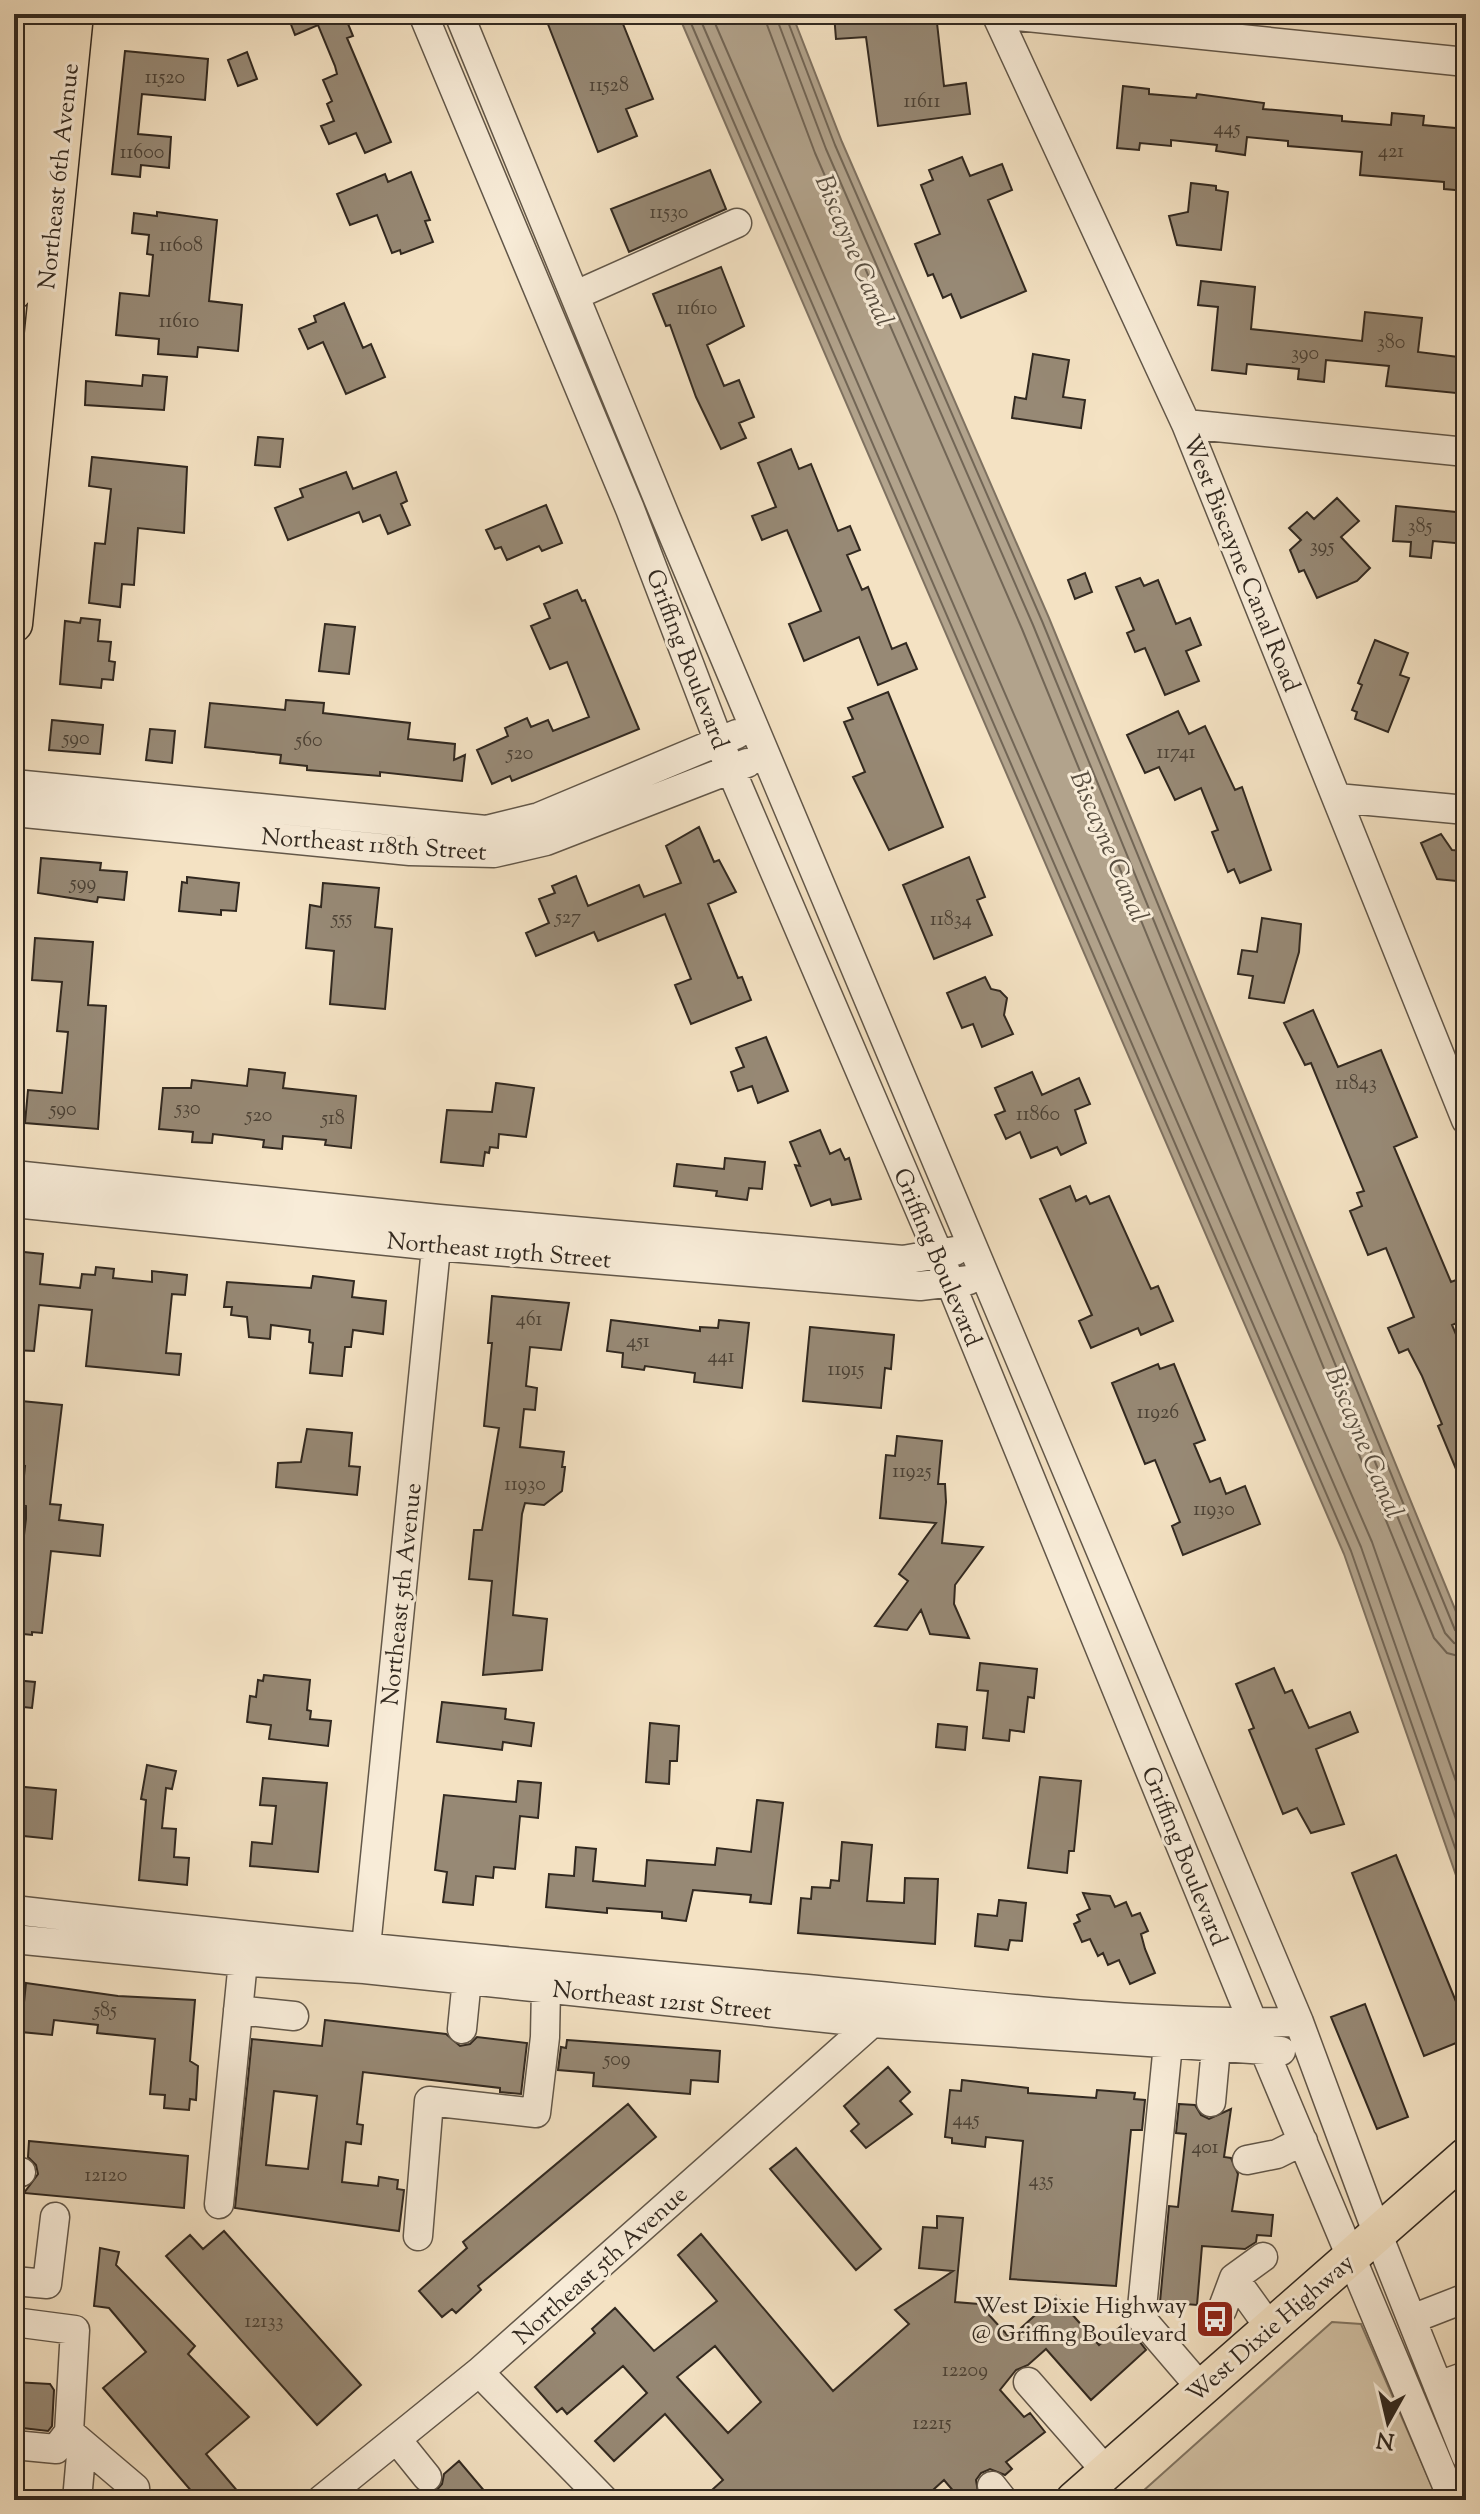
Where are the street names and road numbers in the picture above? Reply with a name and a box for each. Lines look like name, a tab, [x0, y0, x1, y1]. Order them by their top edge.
street label: Northeast 6th Avenue	[31, 61, 89, 291]
street label: West Biscayne Canal Road	[1173, 430, 1307, 698]
street label: Griffing Boulevard	[636, 565, 736, 755]
street label: Northeast 118th Street	[260, 821, 488, 871]
street label: Griffing Boulevard	[883, 1163, 989, 1353]
street label: Northeast 119th Street	[385, 1225, 612, 1279]
street label: Northeast 5th Avenue	[374, 1481, 432, 1707]
street label: Griffing Boulevard	[1132, 1762, 1235, 1952]
street label: Northeast 121st Street	[550, 1974, 773, 2030]
street label: Northeast 5th Avenue	[507, 2179, 696, 2354]
street label: West Dixie Highway	[1180, 2247, 1363, 2412]

